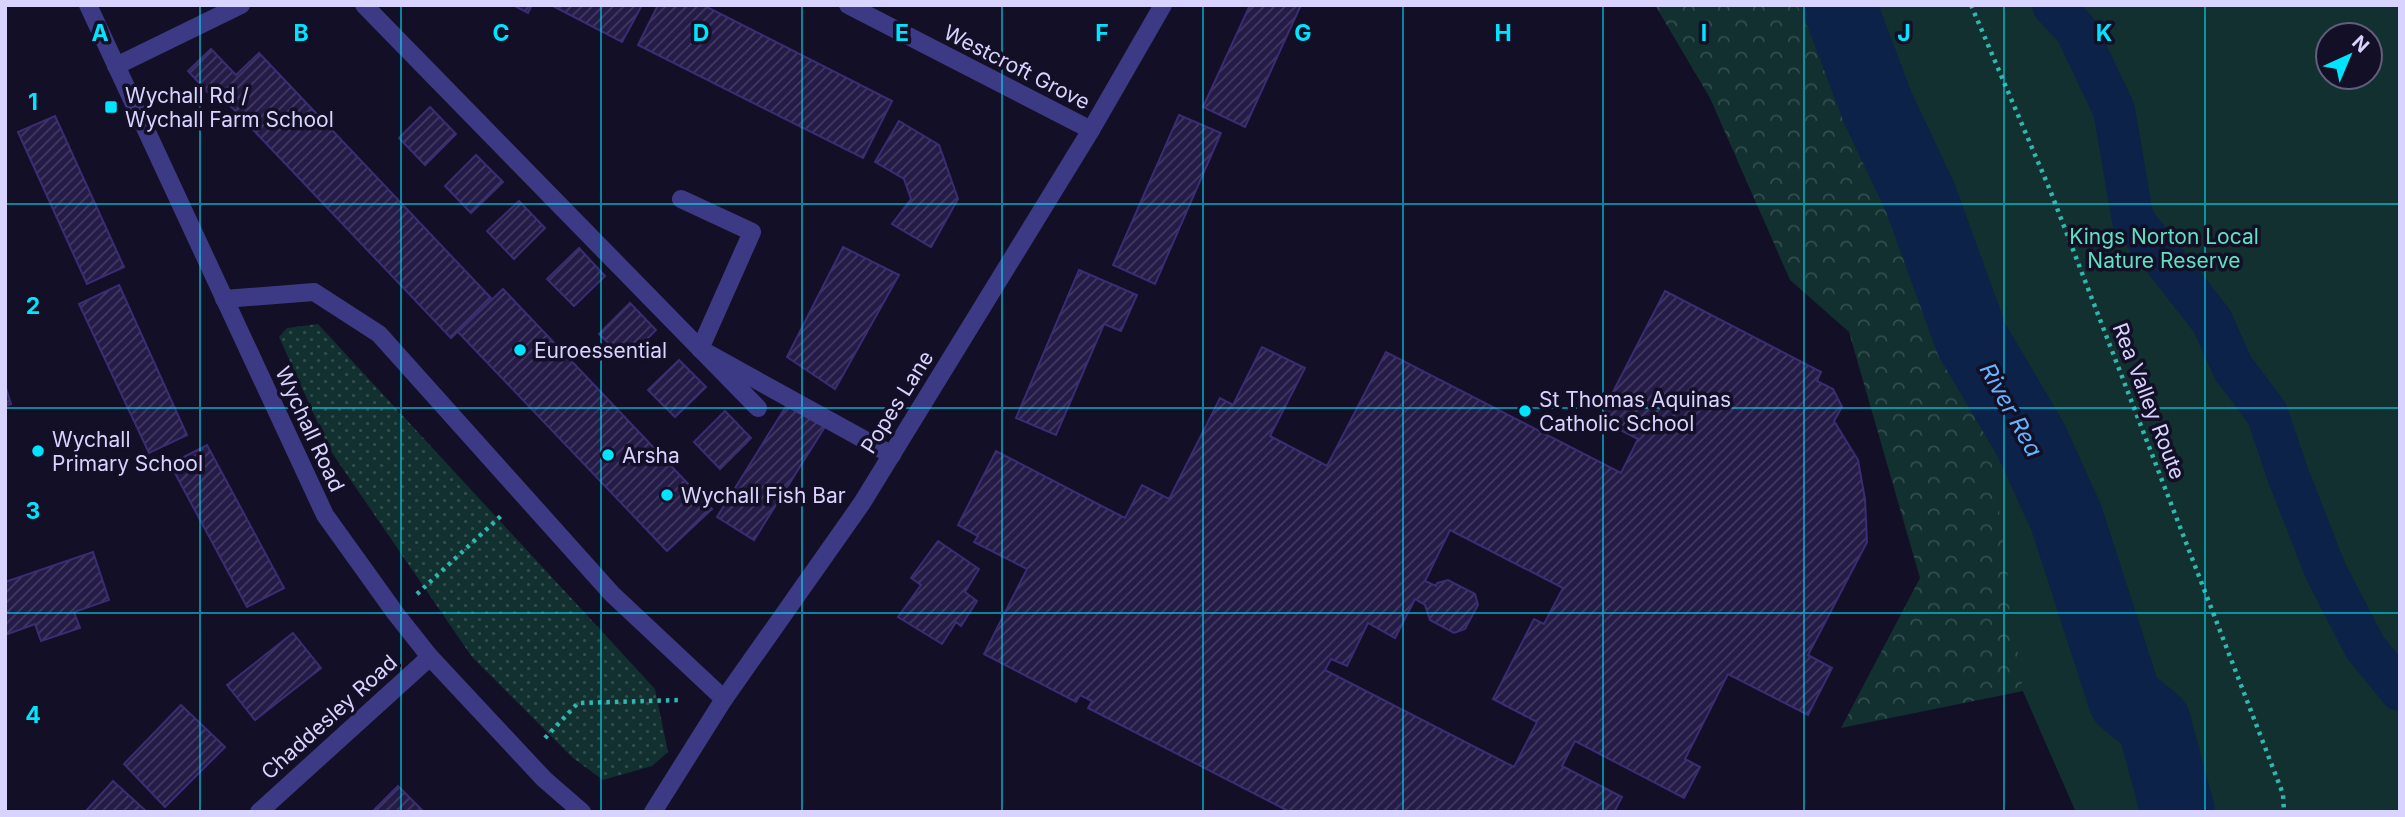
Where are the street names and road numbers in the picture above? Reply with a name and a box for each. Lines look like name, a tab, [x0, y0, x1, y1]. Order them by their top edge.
street label: Westcroft Grove	[940, 19, 1094, 115]
street label: Rea Valley Route	[2108, 319, 2190, 483]
street label: Popes Lane	[856, 346, 938, 458]
street label: Wychall Road	[270, 363, 350, 495]
street label: Chaddesley Road	[256, 650, 402, 784]

